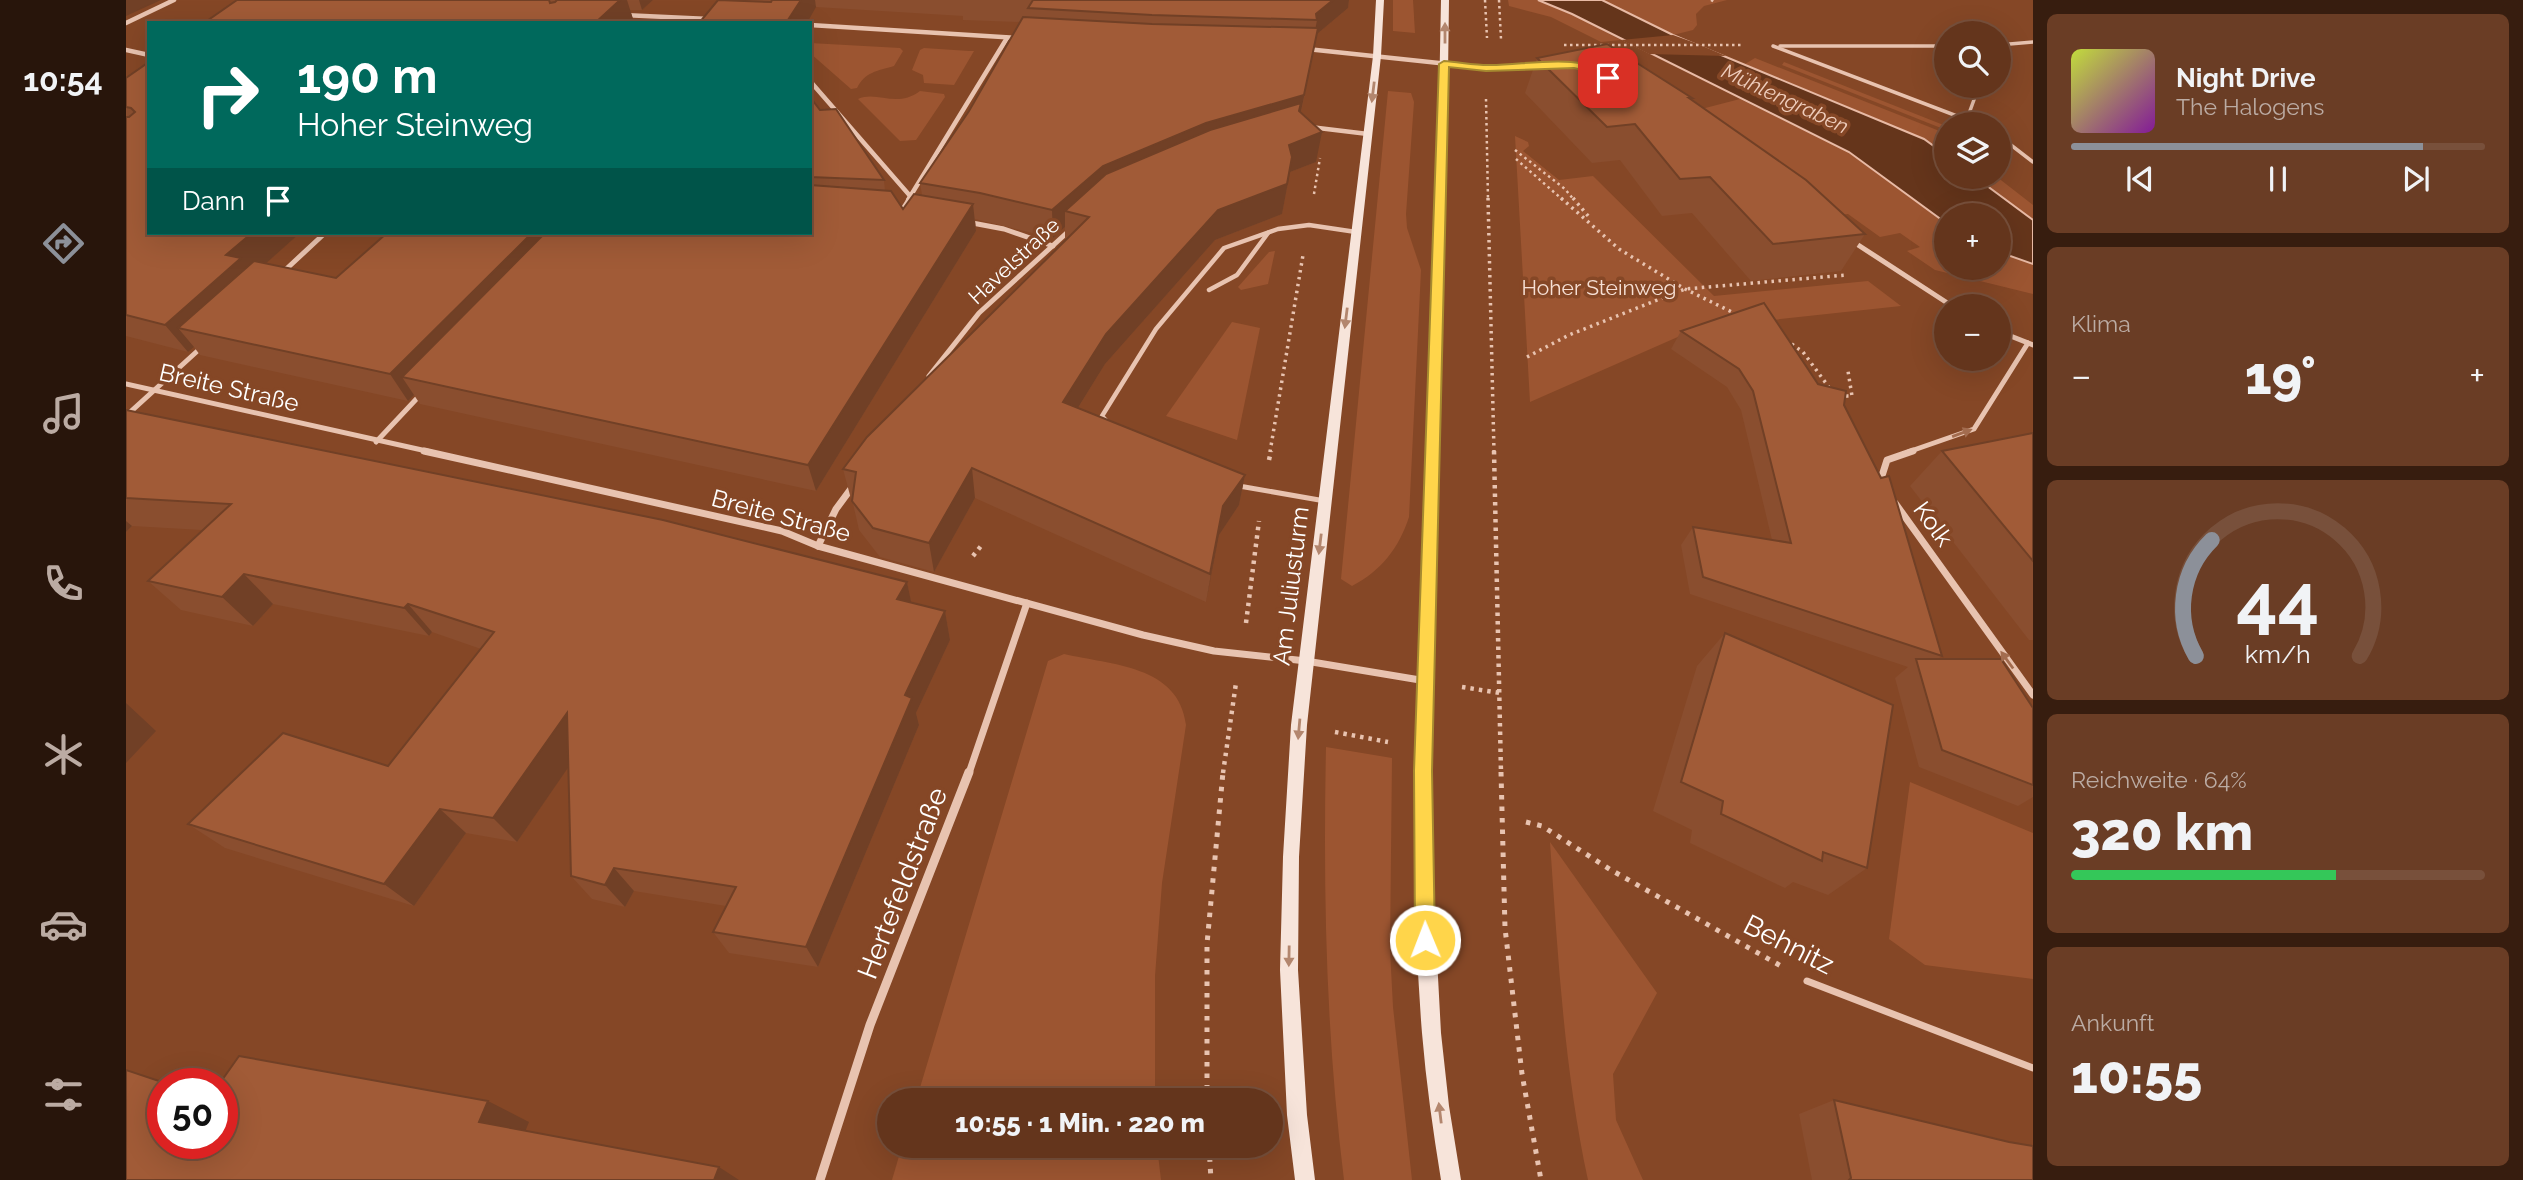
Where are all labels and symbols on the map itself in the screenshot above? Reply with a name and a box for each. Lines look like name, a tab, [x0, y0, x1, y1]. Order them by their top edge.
one-way arrow	[1439, 22, 1451, 44]
pin	[1578, 48, 1638, 108]
water label: Mühlengraben	[1718, 58, 1853, 139]
one-way arrow	[1367, 82, 1378, 104]
street label: Havelstraße	[963, 212, 1064, 309]
park label: Hoher Steinweg	[1522, 275, 1676, 300]
one-way arrow	[1341, 308, 1352, 330]
street label: Breite Straße	[156, 357, 302, 418]
one-way arrow	[1951, 427, 1972, 438]
street label: Breite Straße	[709, 483, 854, 548]
street label: Kolk	[1908, 496, 1959, 552]
street label: Am Juliusturm	[1266, 505, 1315, 667]
one-way arrow	[1314, 533, 1325, 555]
one-way arrow	[2001, 651, 2015, 669]
one-way arrow	[1293, 718, 1304, 740]
street label: Hertefeldstraße	[851, 783, 954, 983]
position arrow	[1388, 903, 1462, 977]
street label: Behnitz	[1738, 908, 1839, 981]
one-way arrow	[1283, 945, 1295, 967]
speed limit sign: 50	[147, 1068, 238, 1159]
one-way arrow	[1435, 1101, 1446, 1123]

